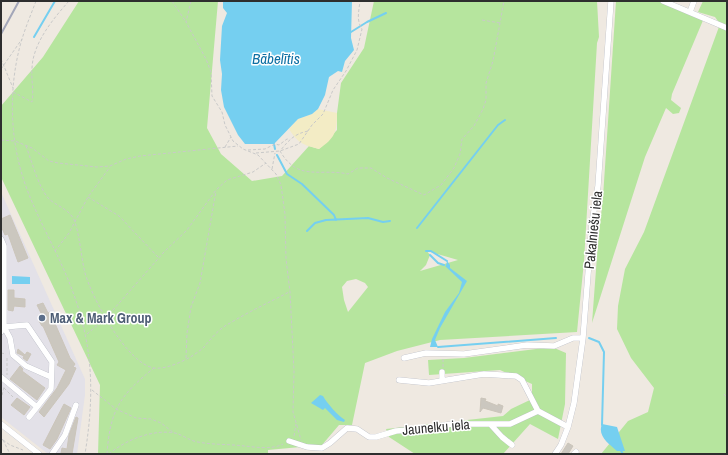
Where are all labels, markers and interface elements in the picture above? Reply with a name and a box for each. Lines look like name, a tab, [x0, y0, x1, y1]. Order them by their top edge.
water label: Bābelītis	[252, 48, 300, 69]
street label: Pakalniešu iela	[580, 189, 606, 270]
place label: Max & Mark Group	[50, 309, 151, 327]
marker: Max & Mark Group	[37, 313, 47, 323]
street label: Jaunelku iela	[402, 415, 471, 439]

